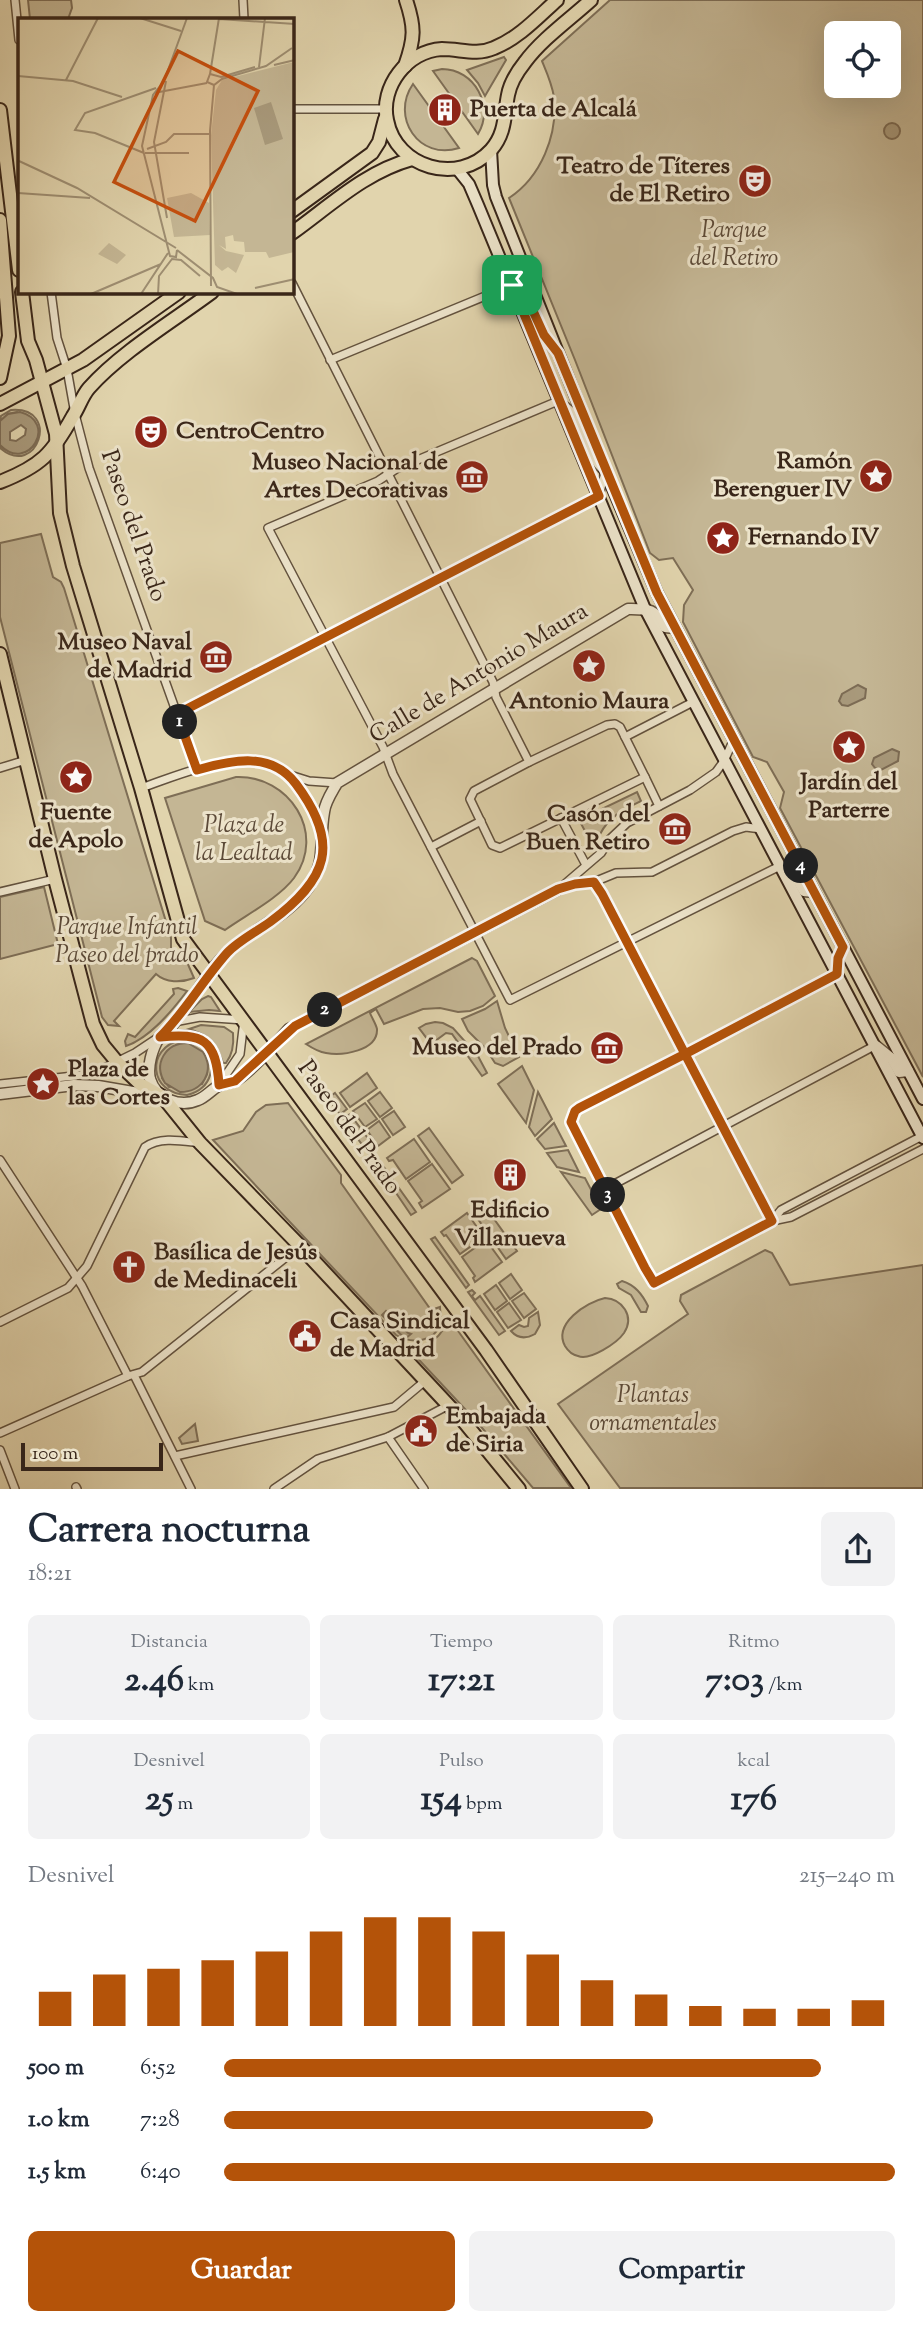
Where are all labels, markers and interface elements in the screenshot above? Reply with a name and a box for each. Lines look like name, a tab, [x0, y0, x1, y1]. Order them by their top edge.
inset map	[18, 18, 294, 294]
map controls	[824, 21, 901, 98]
button: locate	[824, 21, 901, 98]
building icon: Puerta de Alcalá	[426, 91, 464, 129]
place label: Puerta de Alcalá	[470, 93, 638, 127]
place label: Teatro de Títeres de El Retiro	[557, 150, 730, 212]
theatre icon: Teatro de Títeres de El Retiro	[736, 162, 774, 200]
park label: Parque del Retiro	[690, 214, 778, 276]
pin	[482, 255, 542, 315]
icon: arrive	[493, 266, 531, 304]
theatre icon: CentroCentro	[132, 413, 170, 451]
place label: CentroCentro	[176, 415, 324, 449]
street label: Paseo del Prado	[91, 445, 175, 607]
place label: Ramón Berenguer IV	[713, 445, 853, 507]
place label: Museo Nacional de Artes Decorativas	[252, 446, 448, 508]
place icon: Ramón Berenguer IV	[857, 457, 895, 495]
museum icon: Museo Nacional de Artes Decorativas	[453, 458, 491, 496]
place icon: Fernando IV	[704, 519, 742, 557]
place label: Fernando IV	[748, 521, 880, 555]
street label: Calle de Antonio Maura	[365, 597, 593, 751]
place label: Museo Naval de Madrid	[58, 626, 192, 688]
museum icon: Museo Naval de Madrid	[197, 638, 235, 676]
place icon: Antonio Maura	[570, 647, 608, 685]
place label: Antonio Maura	[509, 688, 669, 716]
pin: 1	[162, 704, 198, 740]
text: 1	[176, 708, 183, 735]
place icon: Jardín del Parterre	[830, 728, 868, 766]
place icon: Fuente de Apolo	[57, 758, 95, 796]
place label: Jardín del Parterre	[798, 766, 898, 828]
place label: Fuente de Apolo	[29, 796, 123, 858]
place label: Casón del Buen Retiro	[526, 798, 650, 860]
park label: Plaza de la Lealtad	[195, 809, 293, 871]
museum icon: Casón del Buen Retiro	[656, 810, 694, 848]
pin: 4	[784, 848, 818, 884]
text: 4	[796, 852, 805, 879]
park label: Parque Infantil Paseo del prado	[55, 911, 199, 973]
pin: 2	[308, 992, 342, 1028]
text: 2	[320, 996, 329, 1023]
museum icon: Museo del Prado	[588, 1029, 626, 1067]
place label: Museo del Prado	[412, 1031, 582, 1065]
place label: Plaza de las Cortes	[68, 1053, 170, 1115]
street label: Paseo del Prado	[289, 1054, 409, 1202]
place icon: Plaza de las Cortes	[24, 1065, 62, 1103]
building icon: Edificio Villanueva	[491, 1156, 529, 1194]
pin: 3	[590, 1178, 626, 1212]
text: 3	[604, 1181, 611, 1208]
place label: Edificio Villanueva	[454, 1194, 567, 1256]
place label: Basílica de Jesús de Medinaceli	[154, 1236, 317, 1298]
church icon: Basílica de Jesús de Medinaceli	[110, 1248, 148, 1286]
place label: Casa Sindical de Madrid	[330, 1305, 470, 1367]
public building icon: Casa Sindical de Madrid	[286, 1317, 324, 1355]
park label: Plantas ornamentales	[589, 1379, 717, 1441]
place label: Embajada de Siria	[446, 1400, 547, 1462]
public building icon: Embajada de Siria	[402, 1412, 440, 1450]
scale bar	[21, 1440, 163, 1471]
text: 100 m	[32, 1441, 78, 1468]
text: Carrera nocturna	[28, 1505, 310, 1559]
button: share	[821, 1512, 895, 1586]
text: 18:21	[28, 1558, 72, 1591]
text: Distancia	[131, 1629, 208, 1656]
text: Tiempo	[430, 1629, 493, 1656]
text: Ritmo	[728, 1629, 780, 1656]
text: 2.46	[124, 1656, 184, 1707]
text: 17:21	[428, 1656, 495, 1707]
text: 7:03	[705, 1656, 764, 1707]
text: km	[184, 1672, 214, 1699]
text: /km	[764, 1672, 803, 1699]
text: Desnivel	[133, 1748, 205, 1775]
text: Pulso	[439, 1748, 484, 1775]
text: kcal	[738, 1748, 770, 1775]
text: 25	[145, 1775, 173, 1826]
text: 154	[420, 1775, 462, 1826]
text: 176	[730, 1775, 777, 1826]
text: m	[173, 1791, 193, 1818]
text: bpm	[462, 1791, 503, 1818]
text: Desnivel	[28, 1860, 114, 1893]
text: 215–240 m	[799, 1860, 895, 1893]
text: 500 m	[28, 2052, 84, 2085]
text: 6:52	[140, 2052, 176, 2085]
text: 1.0 km	[28, 2104, 90, 2137]
text: 7:28	[140, 2104, 180, 2137]
text: 1.5 km	[28, 2156, 86, 2189]
text: 6:40	[140, 2156, 181, 2189]
button: Guardar	[28, 2231, 455, 2311]
button: Compartir	[469, 2231, 895, 2311]

